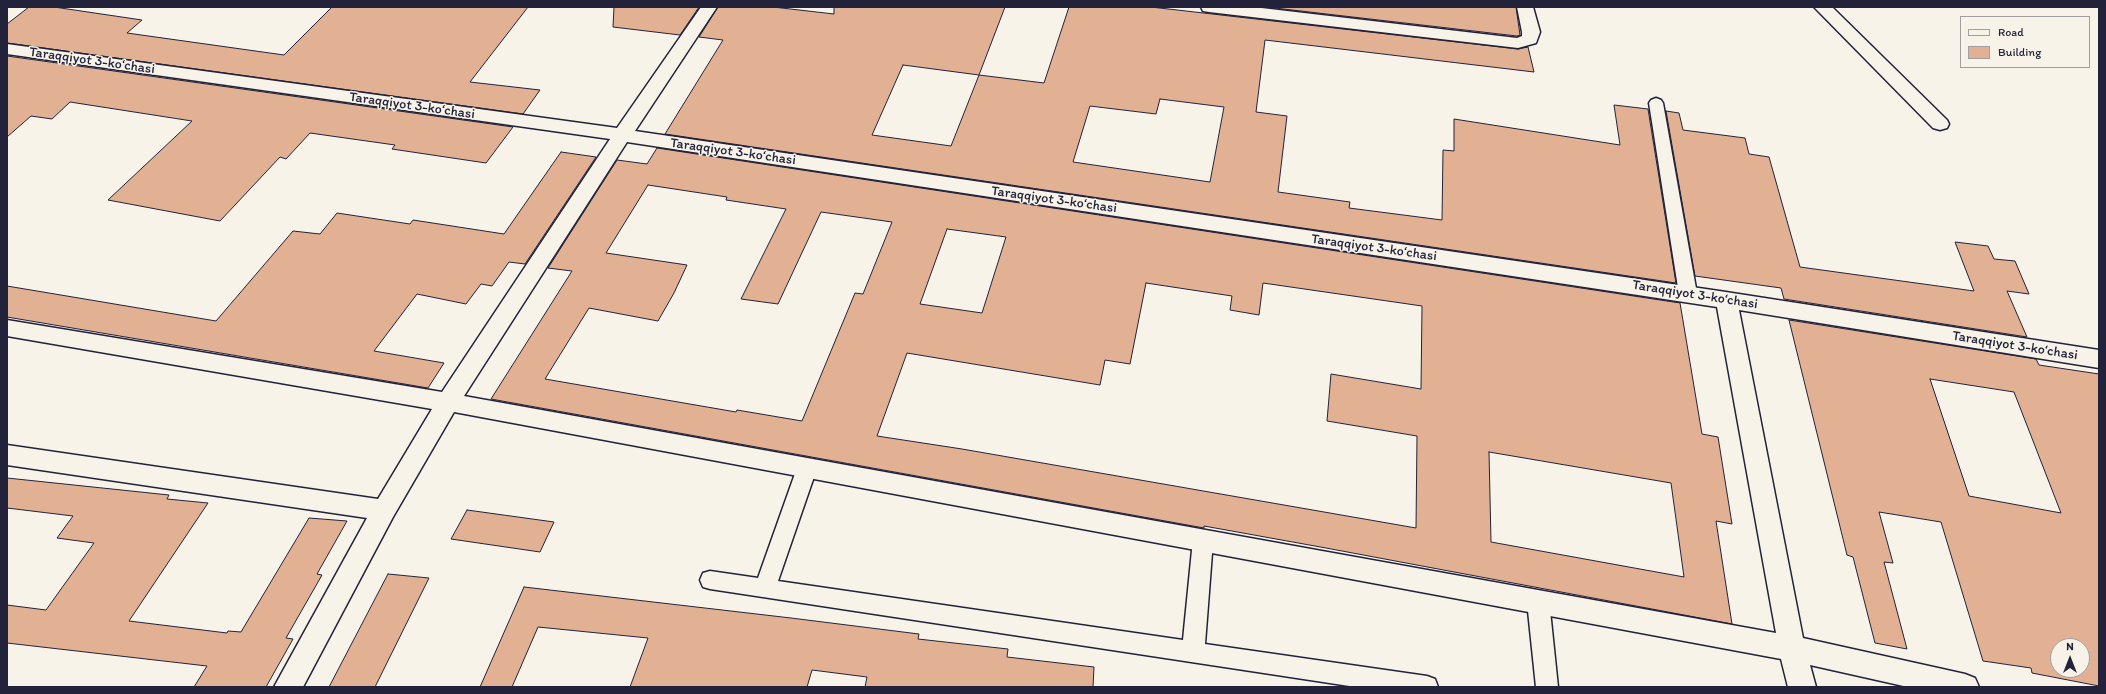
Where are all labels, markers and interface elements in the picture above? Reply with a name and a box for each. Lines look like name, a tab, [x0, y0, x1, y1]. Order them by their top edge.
legend	[1960, 16, 2090, 68]
text: Road	[1998, 25, 2024, 39]
street label: Taraqqiyot 3-koʻchasi	[28, 44, 156, 78]
text: Building	[1998, 45, 2041, 59]
street label: Taraqqiyot 3-koʻchasi	[348, 89, 476, 123]
street label: Taraqqiyot 3-koʻchasi	[669, 135, 797, 169]
street label: Taraqqiyot 3-koʻchasi	[990, 183, 1118, 217]
street label: Taraqqiyot 3-koʻchasi	[1310, 231, 1438, 265]
street label: Taraqqiyot 3-koʻchasi	[1631, 277, 1759, 313]
street label: Taraqqiyot 3-koʻchasi	[1951, 328, 2079, 364]
north arrow	[2050, 638, 2090, 678]
text: N	[2066, 640, 2074, 653]

